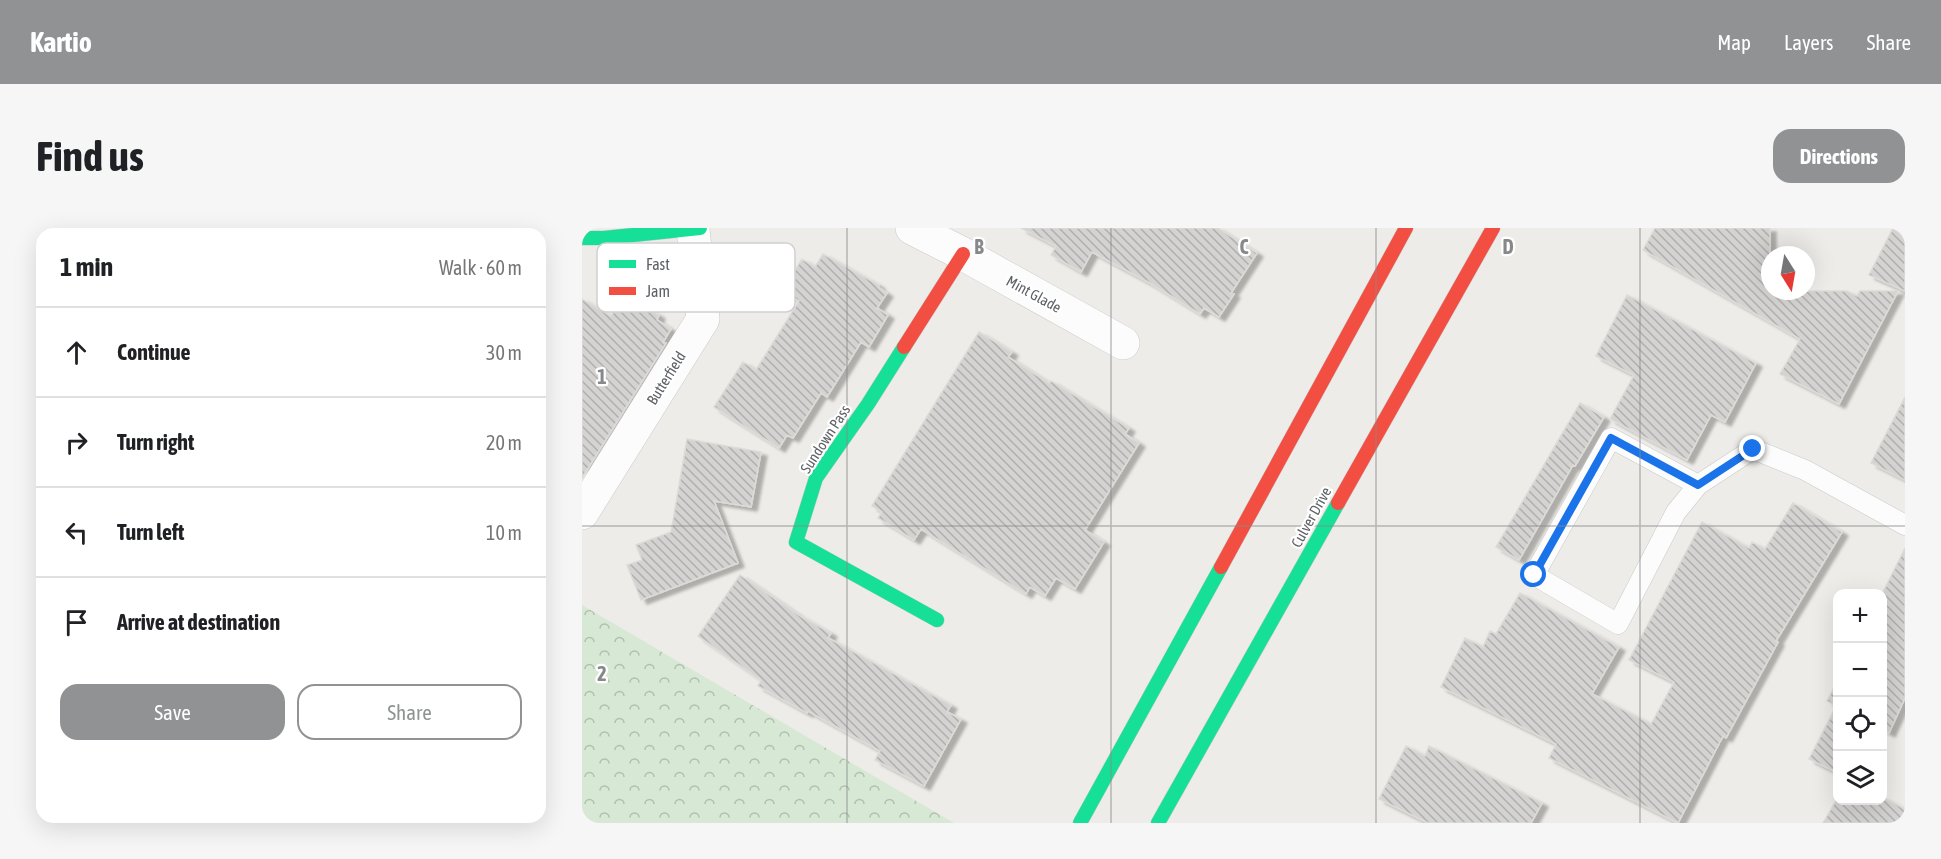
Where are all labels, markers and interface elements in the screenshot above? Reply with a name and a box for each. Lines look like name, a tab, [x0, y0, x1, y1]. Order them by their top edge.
text: Kartio	[30, 26, 92, 58]
text: Map	[1717, 30, 1751, 54]
text: Layers	[1784, 30, 1834, 54]
text: Share	[1867, 30, 1911, 54]
button: Directions	[1773, 129, 1905, 183]
text: Find us	[36, 132, 144, 180]
text: B	[974, 235, 984, 258]
text: C	[1240, 235, 1249, 258]
text: D	[1502, 235, 1514, 258]
legend	[597, 243, 795, 312]
north arrow	[1761, 246, 1815, 300]
text: 1 min	[60, 252, 113, 282]
text: Fast	[646, 255, 670, 273]
text: Walk · 60 m	[439, 256, 522, 279]
street label: Mint Glade	[1004, 272, 1065, 316]
text: Jam	[646, 282, 670, 300]
icon: ahead	[60, 336, 93, 369]
text: Continue	[117, 339, 191, 365]
text: 30 m	[486, 341, 522, 364]
street label: Butterfield	[643, 348, 689, 408]
text: 1	[597, 365, 607, 388]
street label: Sundown Pass	[797, 402, 853, 476]
icon: right	[60, 426, 93, 459]
text: Turn right	[117, 429, 194, 455]
text: 20 m	[486, 431, 522, 454]
route end	[1739, 435, 1765, 461]
street label: Culver Drive	[1288, 484, 1335, 550]
icon: left	[60, 516, 93, 549]
text: Turn left	[117, 519, 184, 545]
text: 10 m	[486, 521, 522, 544]
route start	[1520, 561, 1546, 587]
map controls	[1833, 589, 1887, 805]
button: +	[1833, 589, 1887, 643]
icon: arrive	[60, 606, 93, 639]
text: Arrive at destination	[117, 609, 280, 635]
button: −	[1833, 643, 1887, 697]
text: 2	[597, 662, 607, 685]
button: Save	[60, 684, 285, 740]
button: Share	[297, 684, 522, 740]
button: locate	[1833, 697, 1887, 751]
button: layers	[1833, 751, 1887, 805]

